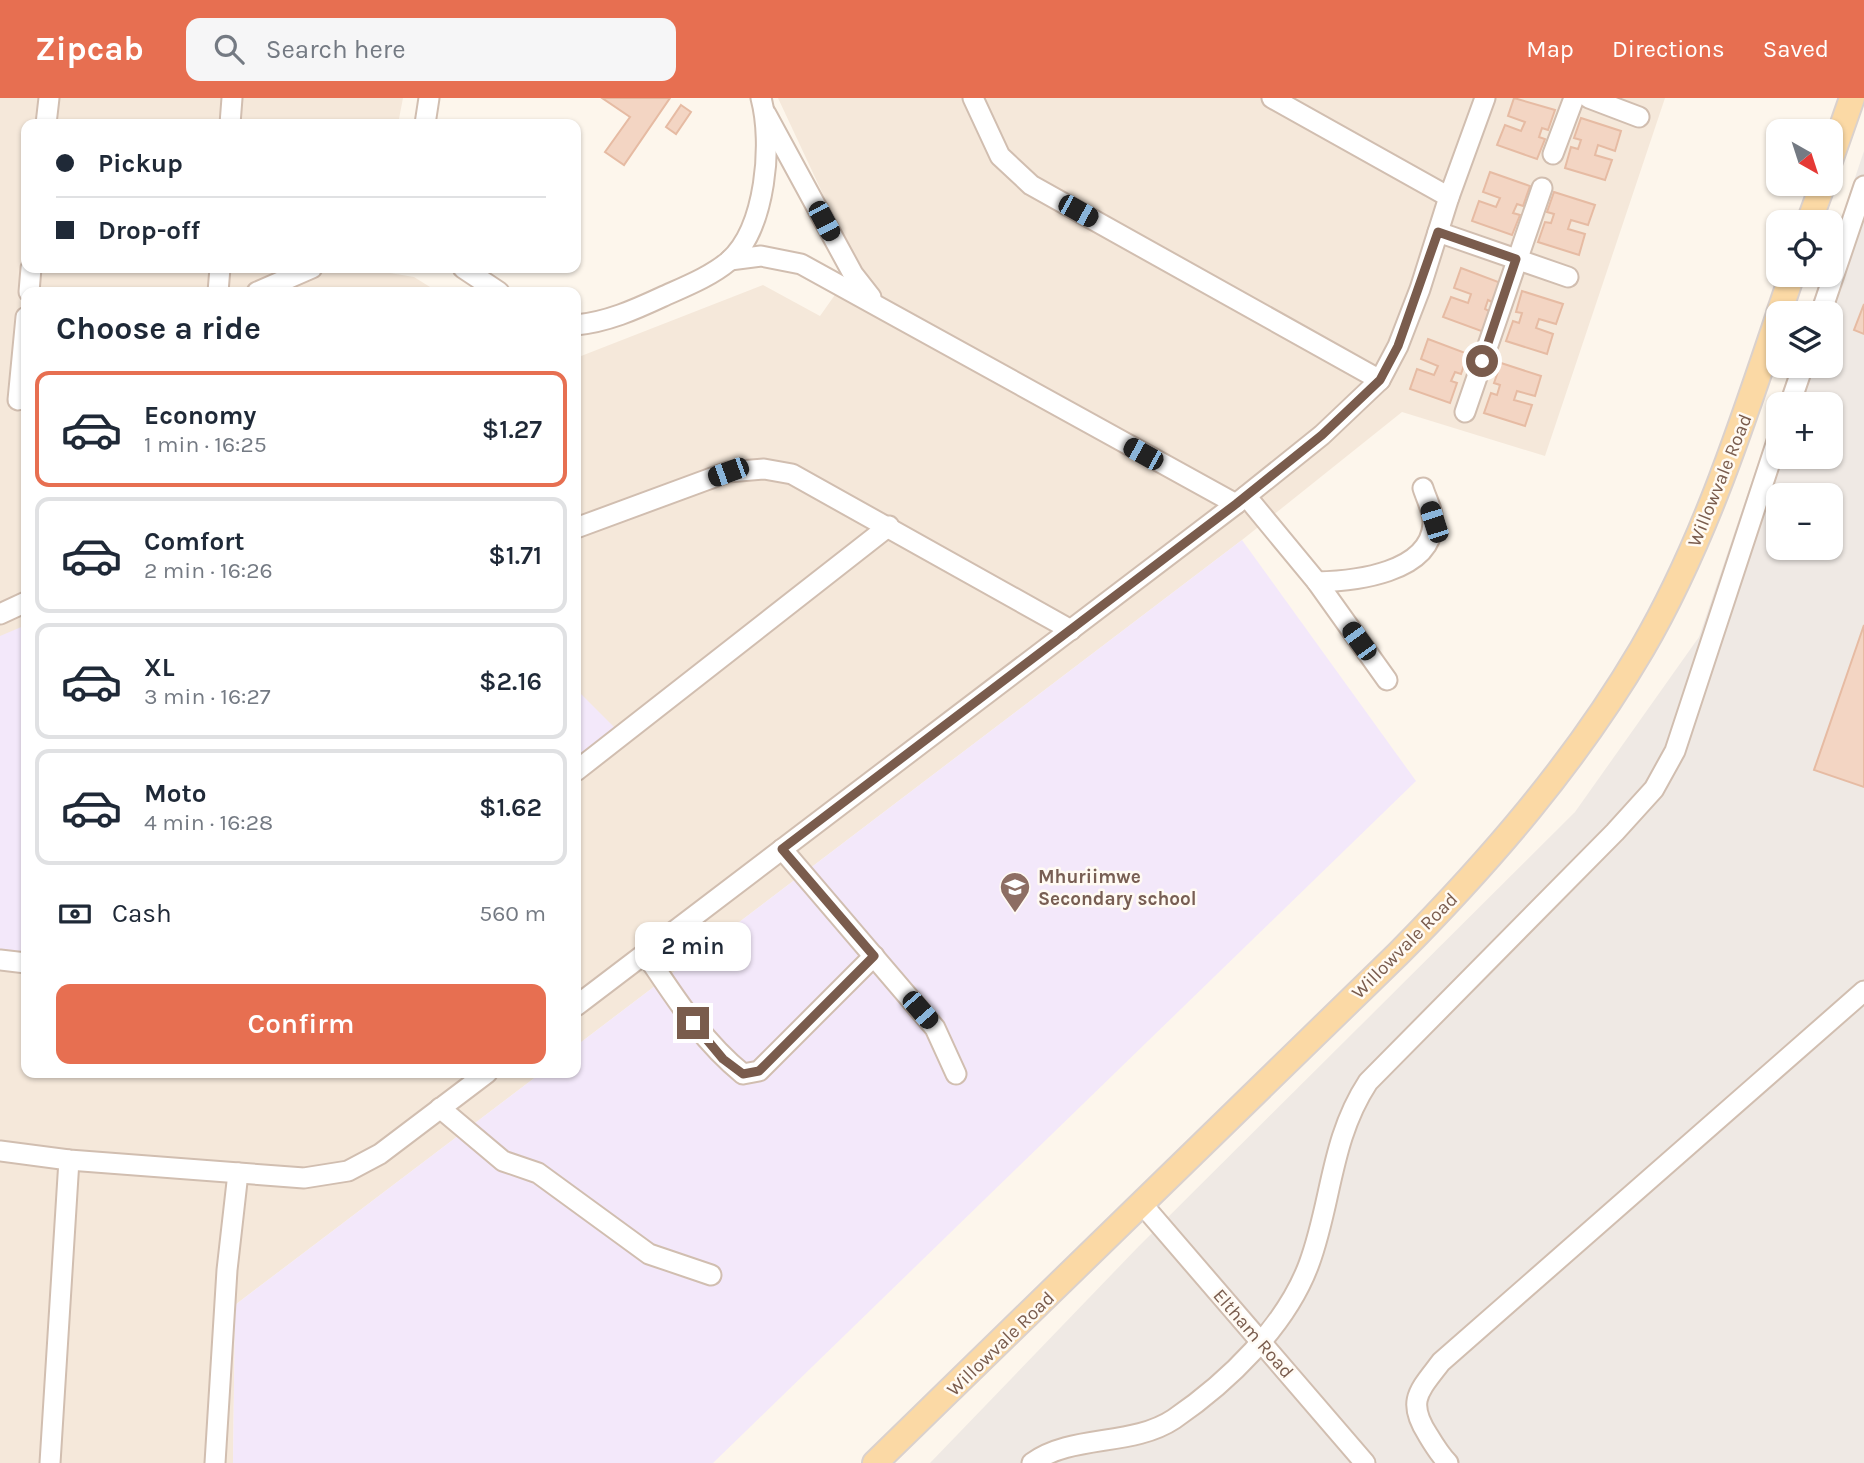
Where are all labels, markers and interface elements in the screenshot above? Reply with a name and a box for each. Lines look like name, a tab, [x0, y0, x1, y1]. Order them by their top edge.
search box	[186, 18, 676, 81]
text: Zipcab	[35, 30, 144, 68]
icon: search	[210, 30, 248, 68]
text: Search here	[266, 34, 406, 65]
text: Map	[1526, 35, 1574, 63]
text: Directions	[1612, 35, 1725, 63]
text: Saved	[1763, 35, 1829, 63]
north arrow	[1766, 119, 1843, 196]
map controls	[1766, 119, 1843, 560]
text: Pickup	[98, 148, 183, 179]
car	[1055, 192, 1102, 230]
car	[805, 198, 844, 244]
button: locate	[1766, 210, 1843, 287]
text: Drop-off	[98, 215, 200, 246]
button: layers	[1766, 301, 1843, 378]
text: Choose a ride	[56, 310, 261, 347]
route start	[1466, 345, 1498, 377]
button: +	[1766, 392, 1843, 469]
icon: car	[60, 398, 123, 461]
text: Economy	[144, 400, 256, 431]
street label: Willowvale Road	[1683, 411, 1756, 550]
text: $1.27	[482, 414, 542, 445]
text: 1 min · 16:25	[144, 431, 267, 458]
car	[1120, 435, 1167, 473]
car	[705, 455, 752, 489]
button: −	[1766, 483, 1843, 560]
car	[1418, 499, 1451, 545]
icon: car	[60, 524, 123, 587]
text: Comfort	[144, 526, 245, 557]
text: $1.71	[488, 540, 542, 571]
text: 2 min · 16:26	[144, 557, 273, 584]
car	[1339, 618, 1380, 664]
icon: car	[60, 650, 123, 713]
text: XL	[144, 652, 175, 683]
text: $2.16	[479, 666, 542, 697]
text: 3 min · 16:27	[144, 683, 271, 710]
icon: car	[60, 776, 123, 839]
text: Moto	[144, 778, 206, 809]
text: $1.62	[479, 792, 542, 823]
text: 4 min · 16:28	[144, 809, 273, 836]
place label: Mhuriimwe Secondary school	[1038, 866, 1197, 910]
school or university icon: Mhuriimwe Secondary school	[998, 870, 1032, 914]
street label: Willowvale Road	[1347, 888, 1462, 1003]
icon: cash	[56, 895, 94, 933]
text: Cash	[112, 898, 172, 929]
text: 560 m	[479, 900, 546, 927]
callout: 2 min	[635, 922, 751, 970]
text: 2 min	[662, 933, 724, 960]
button: Confirm	[56, 984, 546, 1064]
car	[899, 987, 942, 1033]
route end	[677, 1007, 709, 1039]
street label: Eltham Road	[1209, 1285, 1298, 1383]
street label: Willowvale Road	[942, 1287, 1059, 1401]

